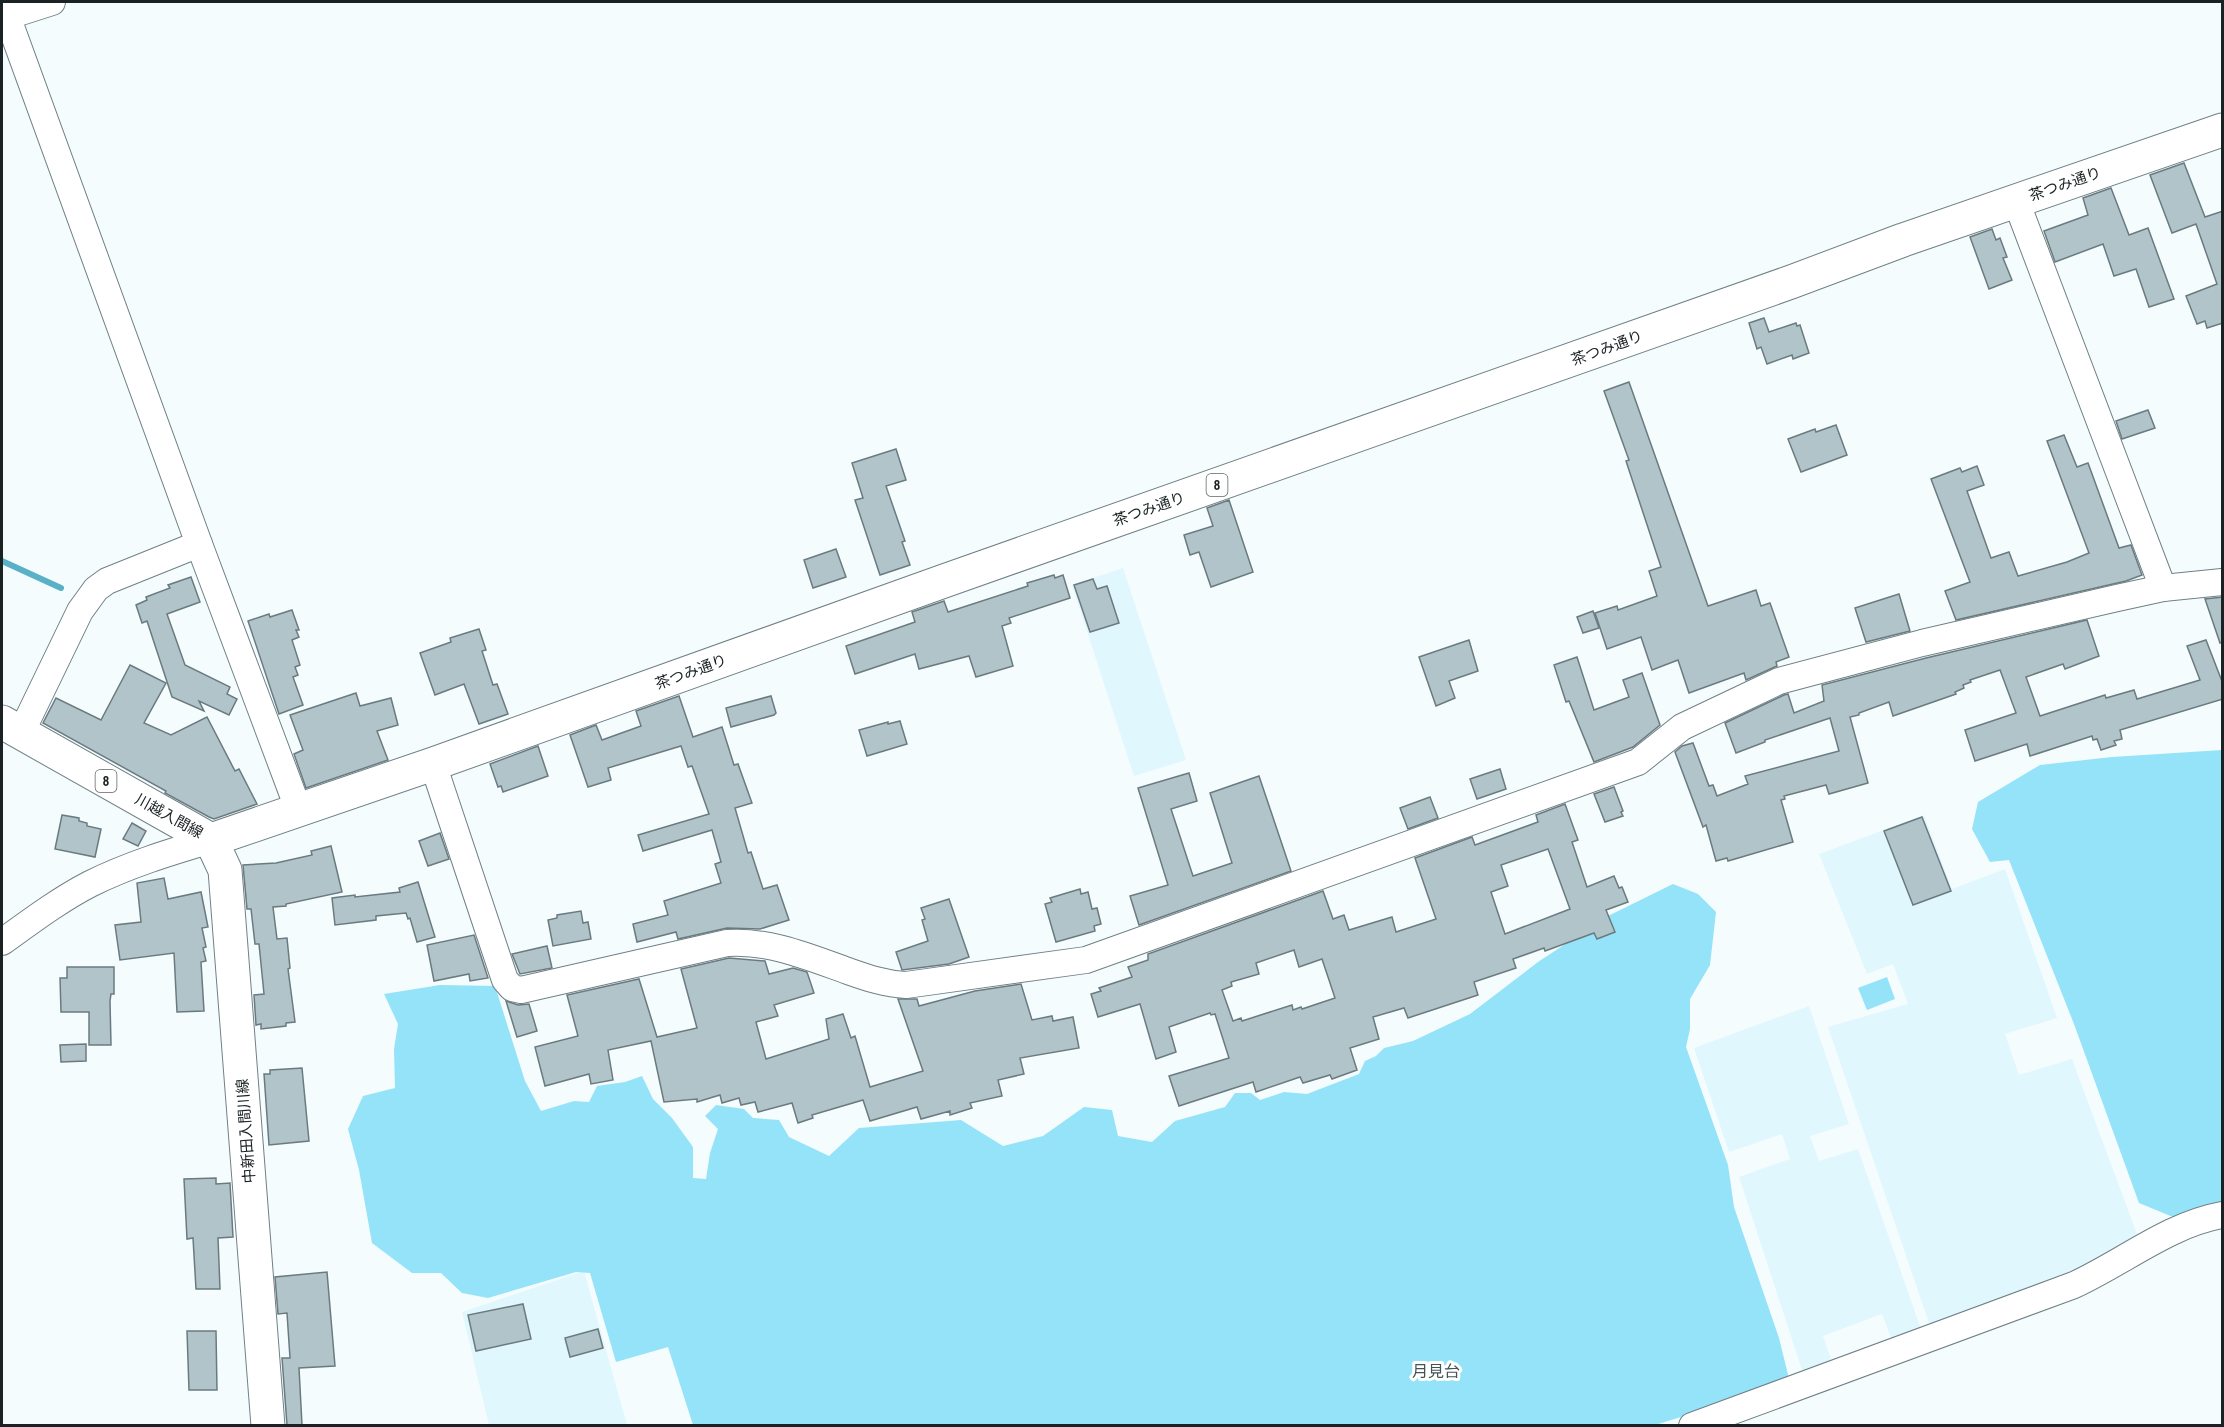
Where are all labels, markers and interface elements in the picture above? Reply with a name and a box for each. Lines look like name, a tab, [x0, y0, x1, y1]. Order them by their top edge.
street label: 茶つみ通り	[2026, 161, 2104, 206]
street label: 茶つみ通り	[1568, 325, 1646, 370]
road number: 8	[1206, 474, 1228, 496]
street label: 茶つみ通り	[1110, 486, 1188, 531]
street label: 茶つみ通り	[652, 649, 730, 694]
road number: 8	[96, 770, 116, 792]
street label: 川越入間線	[131, 788, 207, 843]
street label: 中新田入間川線	[231, 1078, 260, 1184]
district label: 月見台	[1412, 1360, 1460, 1382]

